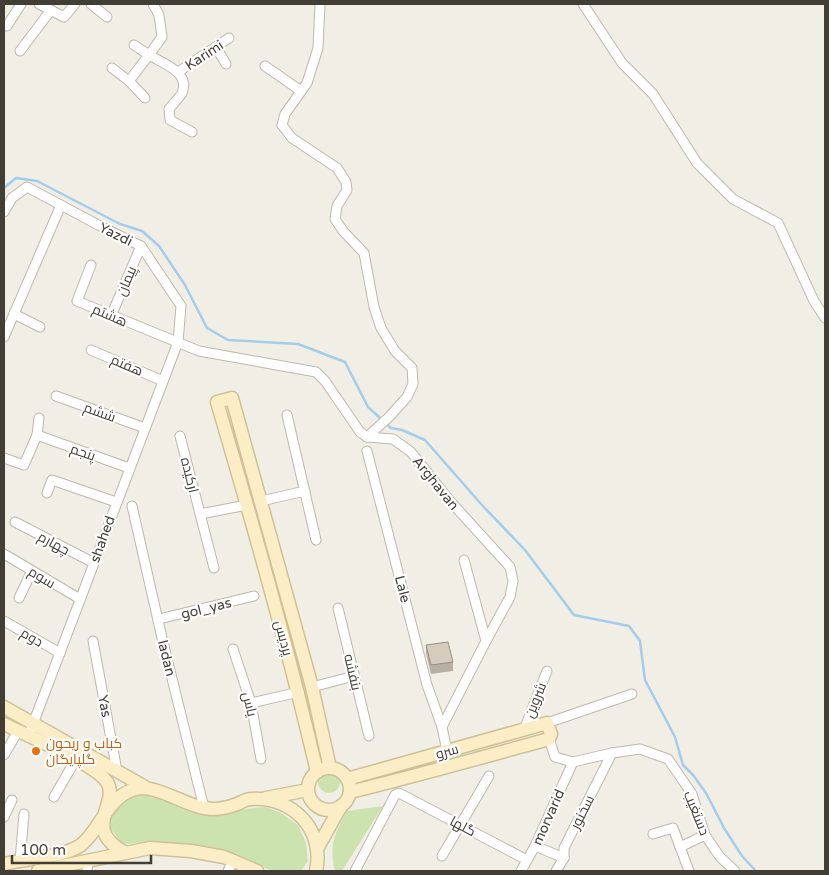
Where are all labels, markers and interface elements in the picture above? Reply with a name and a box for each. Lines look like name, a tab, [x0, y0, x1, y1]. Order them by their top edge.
street label: Karimi	[182, 37, 227, 74]
street label: Yazdi	[96, 219, 135, 250]
street label: پیمان	[113, 263, 141, 299]
street label: هشتم	[89, 300, 130, 331]
street label: هفتم	[108, 351, 146, 381]
street label: ششم	[81, 399, 118, 427]
street label: پنجم	[68, 440, 98, 466]
street label: Arghavan	[409, 453, 462, 514]
street label: ارکیده	[177, 456, 202, 495]
street label: shahed	[86, 514, 119, 565]
street label: چهارم	[34, 528, 73, 560]
street label: سوم	[25, 563, 58, 593]
street label: Lale	[391, 574, 414, 605]
street label: gol_yas	[179, 594, 233, 623]
street label: پردیس	[270, 619, 296, 658]
street label: دوم	[17, 624, 46, 651]
street label: ladan	[154, 638, 179, 678]
street label: بنفشه	[340, 652, 365, 692]
street label: شروین	[521, 680, 550, 720]
street label: یاس	[238, 690, 261, 718]
street label: Yas	[94, 693, 115, 719]
place label: کباب و ریحون گلپایگان	[46, 735, 122, 769]
street label: سرو	[434, 740, 461, 763]
marker: کباب و ریحون گلپایگان	[30, 745, 42, 757]
street label: morvarid	[529, 787, 568, 848]
street label: دستغیب	[680, 788, 713, 838]
street label: سخنور	[566, 792, 598, 833]
street label: گلها	[447, 813, 479, 840]
scale bar	[12, 832, 151, 864]
text: 100 m	[20, 841, 66, 859]

